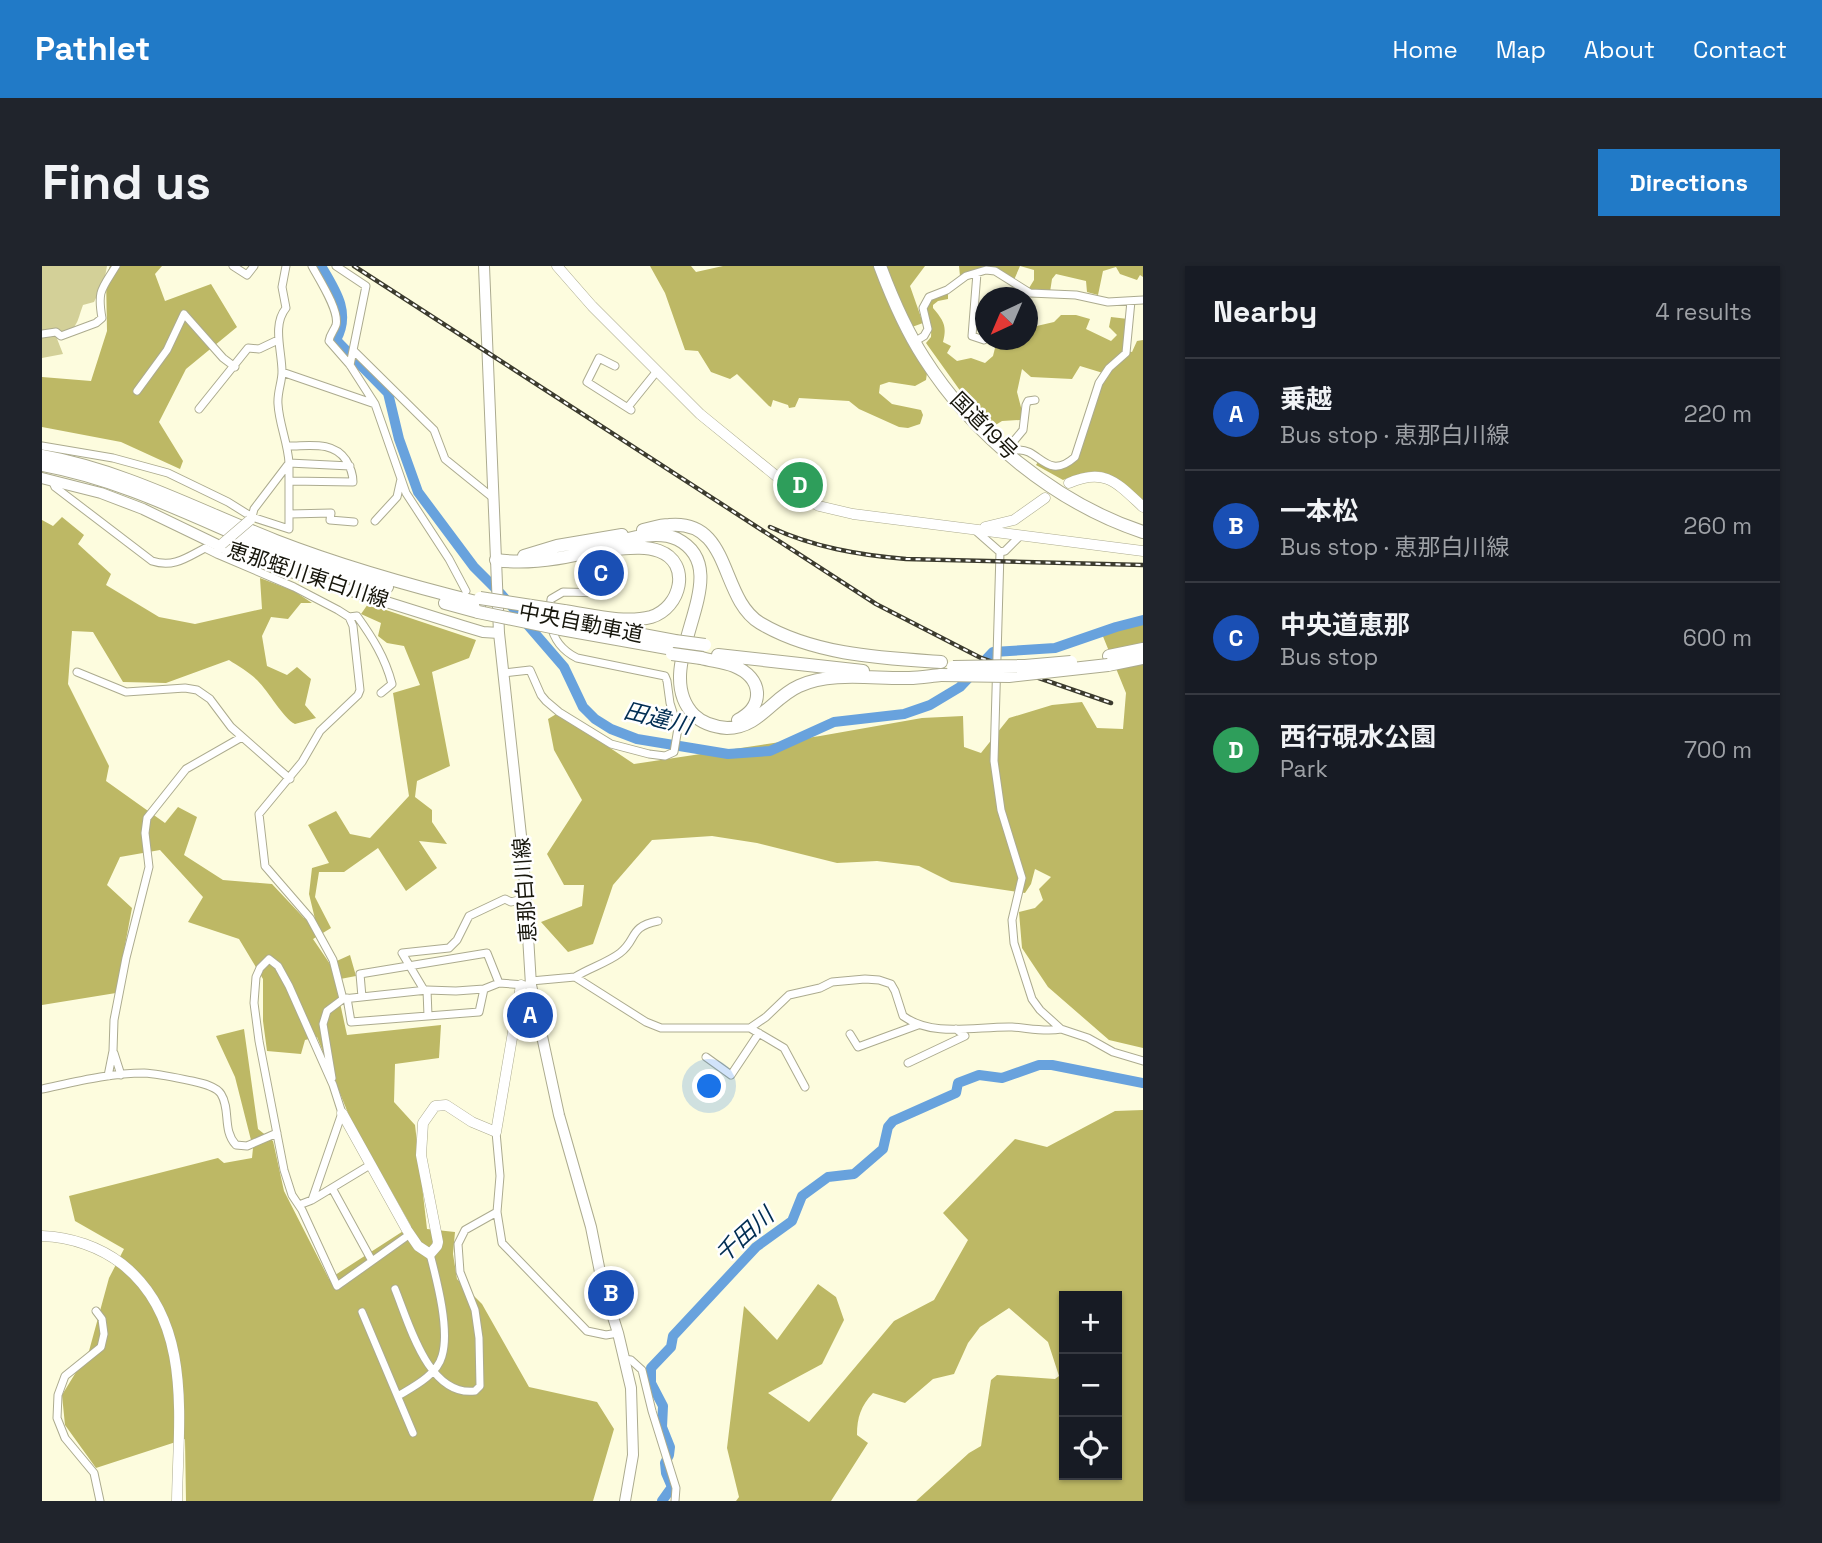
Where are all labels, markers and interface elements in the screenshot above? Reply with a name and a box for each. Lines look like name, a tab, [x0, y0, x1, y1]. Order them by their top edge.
text: Pathlet	[35, 28, 150, 70]
text: Home	[1392, 34, 1458, 65]
text: Map	[1496, 34, 1546, 65]
text: About	[1584, 34, 1655, 65]
text: Contact	[1693, 34, 1787, 65]
button: Directions	[1598, 149, 1780, 216]
text: Find us	[42, 151, 211, 213]
north arrow	[975, 287, 1038, 350]
text: Nearby	[1213, 292, 1317, 331]
text: 4 results	[1655, 297, 1752, 327]
text: 乗越	[1280, 382, 1332, 416]
street label: 国道19号	[945, 386, 1024, 465]
text: A	[1229, 399, 1243, 429]
text: 220 m	[1684, 399, 1752, 429]
text: Bus stop · 恵那白川線	[1280, 420, 1509, 450]
pin: D	[777, 459, 823, 511]
text: 一本松	[1280, 494, 1358, 528]
text: B	[1228, 511, 1244, 541]
text: 260 m	[1684, 511, 1752, 541]
text: Bus stop · 恵那白川線	[1280, 532, 1509, 562]
street label: 恵那蛭川東白川線	[224, 536, 392, 613]
pin: C	[578, 547, 624, 599]
street label: 中央自動車道	[517, 597, 646, 648]
text: 中央道恵那	[1280, 608, 1410, 642]
text: C	[1229, 623, 1243, 653]
text: 600 m	[1683, 623, 1752, 653]
text: Bus stop	[1280, 642, 1378, 672]
water label: 田違川	[621, 695, 698, 742]
text: 西行硯水公園	[1280, 720, 1436, 754]
text: D	[1228, 735, 1244, 765]
text: 700 m	[1684, 735, 1752, 765]
text: Park	[1280, 754, 1328, 784]
street label: 恵那白川線	[507, 837, 542, 943]
pin: A	[507, 989, 553, 1041]
your location	[692, 1069, 726, 1103]
water label: 千田川	[708, 1199, 782, 1269]
pin: B	[588, 1267, 634, 1319]
map controls	[1059, 1291, 1122, 1480]
button: +	[1059, 1291, 1122, 1354]
button: −	[1059, 1354, 1122, 1417]
button: locate	[1059, 1417, 1122, 1480]

